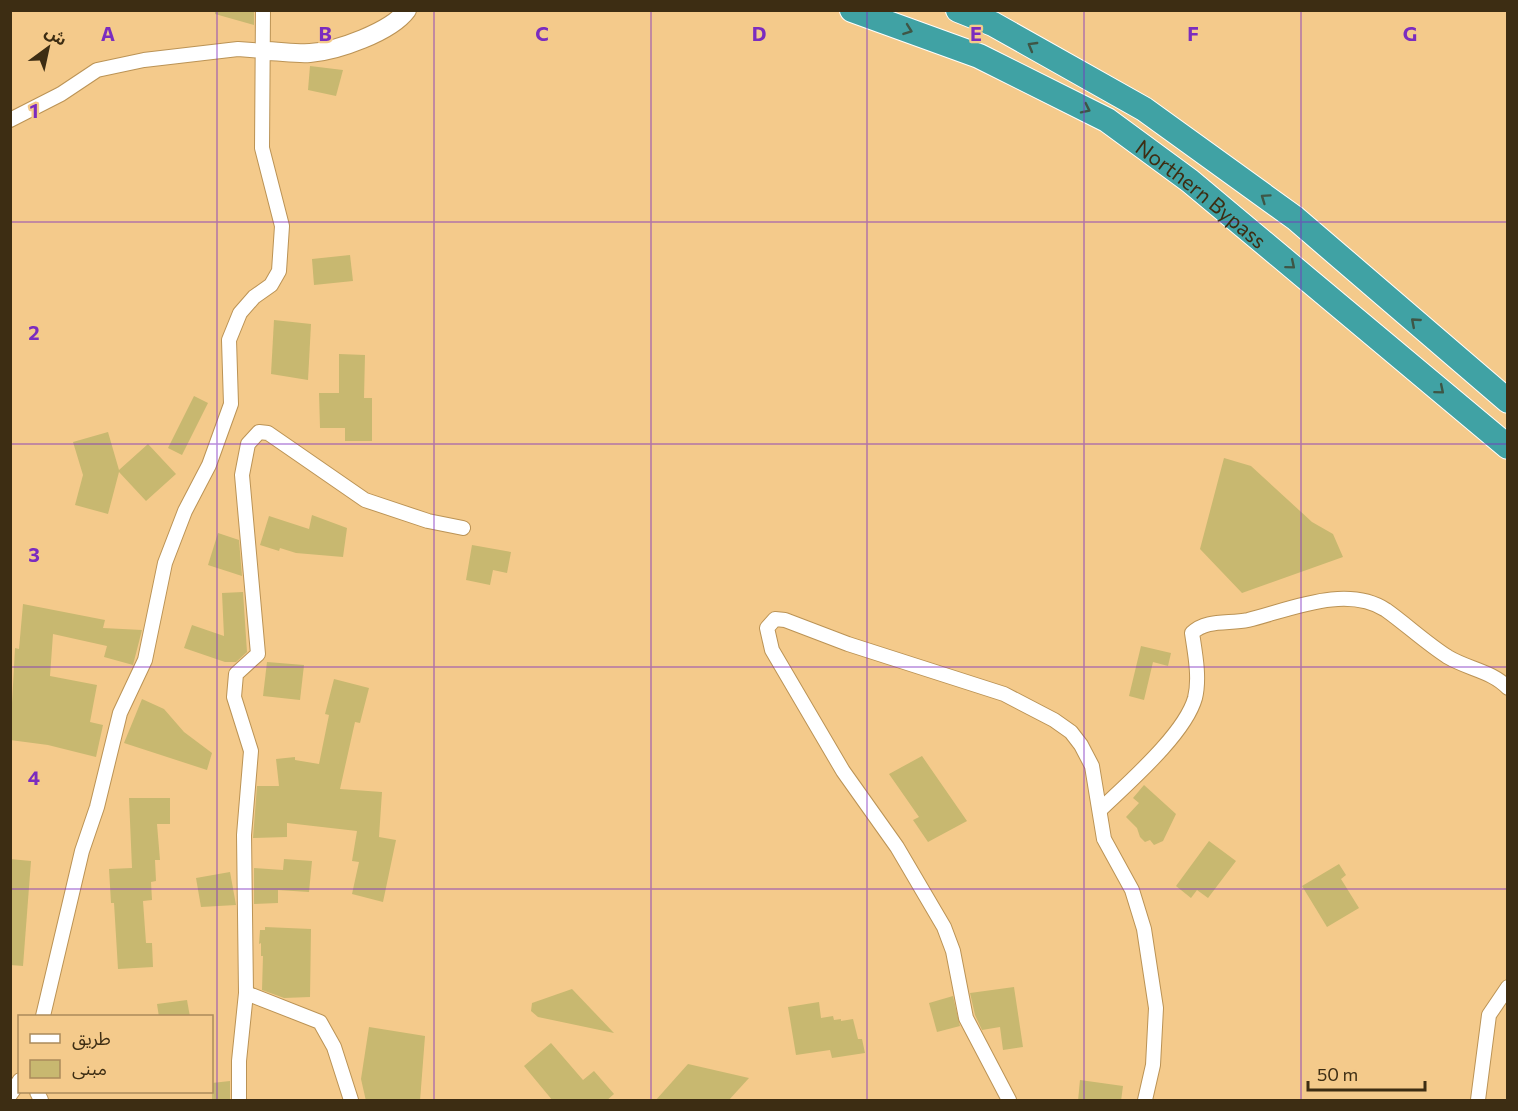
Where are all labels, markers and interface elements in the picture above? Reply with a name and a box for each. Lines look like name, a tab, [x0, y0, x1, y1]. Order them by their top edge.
north arrow	[18, 18, 78, 78]
text: ش	[42, 21, 71, 50]
text: A	[101, 21, 115, 45]
text: B	[318, 21, 332, 45]
text: C	[535, 21, 549, 45]
text: D	[752, 21, 766, 45]
text: E	[970, 21, 982, 45]
text: F	[1187, 21, 1199, 45]
text: G	[1403, 21, 1417, 45]
one-way arrow	[902, 23, 912, 36]
one-way arrow	[1028, 42, 1038, 53]
text: 1	[29, 98, 39, 122]
one-way arrow	[1079, 102, 1090, 113]
street label: Northern Bypass	[1132, 134, 1272, 253]
one-way arrow	[1261, 194, 1272, 205]
one-way arrow	[1284, 257, 1295, 268]
one-way arrow	[1411, 318, 1422, 329]
text: 2	[28, 320, 40, 344]
one-way arrow	[1433, 382, 1444, 393]
text: 3	[28, 542, 40, 566]
text: 4	[28, 765, 40, 789]
legend	[18, 1015, 213, 1093]
text: طريق	[72, 1027, 111, 1050]
scale bar	[1308, 1054, 1425, 1092]
text: مبنى	[72, 1057, 107, 1080]
text: 50 m	[1317, 1063, 1358, 1085]

